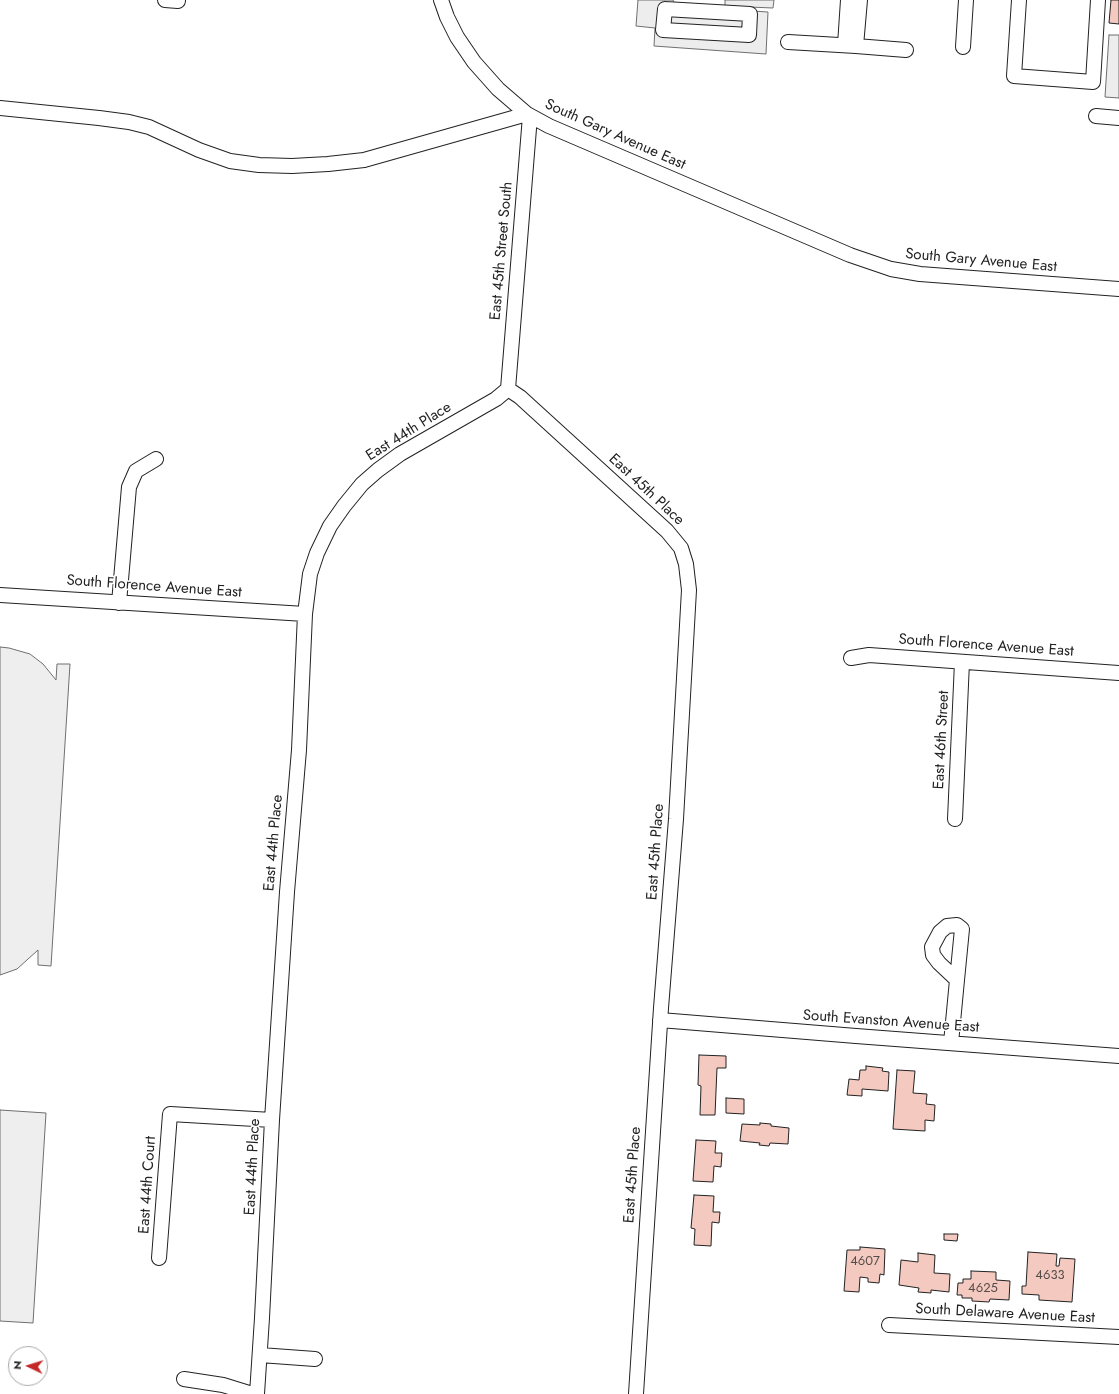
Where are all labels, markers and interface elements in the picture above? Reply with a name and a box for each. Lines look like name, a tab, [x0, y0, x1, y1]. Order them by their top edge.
street label: South Gary Avenue East	[542, 96, 688, 174]
street label: East 45th Street South	[487, 181, 517, 321]
street label: South Gary Avenue East	[904, 245, 1058, 277]
street label: East 44th Place	[363, 399, 455, 465]
street label: East 45th Place	[605, 450, 687, 530]
street label: South Florence Avenue East	[66, 572, 242, 602]
street label: South Florence Avenue East	[898, 631, 1074, 661]
street label: East 46th Street	[930, 690, 954, 790]
street label: East 44th Place	[261, 794, 287, 892]
street label: East 45th Place	[644, 803, 668, 901]
street label: South Evanston Avenue East	[802, 1007, 980, 1037]
street label: East 44th Place	[241, 1118, 265, 1216]
street label: East 45th Place	[621, 1126, 645, 1224]
street label: East 44th Court	[136, 1135, 160, 1235]
house number: 4607	[850, 1254, 880, 1270]
house number: 4633	[1035, 1268, 1065, 1284]
house number: 4625	[968, 1281, 998, 1297]
street label: South Delaware Avenue East	[915, 1300, 1095, 1328]
north arrow	[8, 1346, 48, 1386]
text: N	[9, 1360, 25, 1370]

